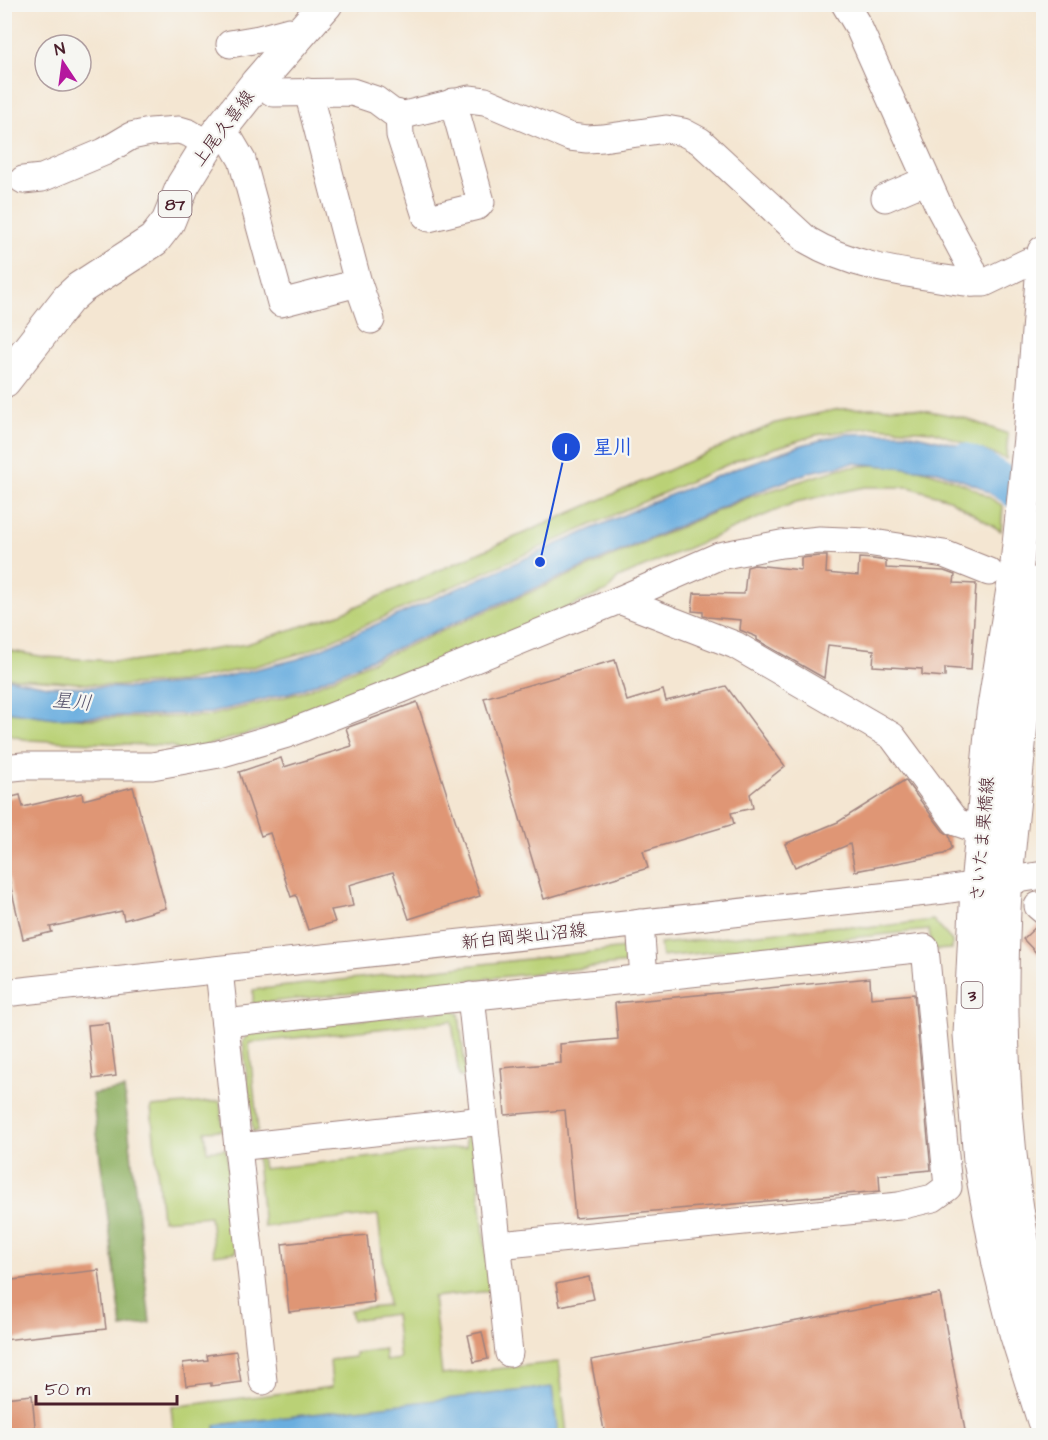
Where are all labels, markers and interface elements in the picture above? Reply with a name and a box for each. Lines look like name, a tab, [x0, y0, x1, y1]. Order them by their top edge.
north arrow	[33, 33, 93, 93]
text: N	[52, 38, 67, 61]
street label: 上尾久喜線	[186, 85, 260, 172]
road number: 87	[158, 191, 192, 217]
callout: 星川	[551, 428, 645, 466]
text: 星川	[593, 434, 633, 462]
text: 1	[565, 436, 568, 461]
water label: 星川	[51, 686, 93, 718]
street label: さいたま栗橋線	[965, 776, 1000, 903]
street label: 新白岡柴山沼線	[460, 917, 588, 956]
road number: 3	[962, 982, 982, 1008]
scale bar	[36, 1368, 177, 1406]
text: 50 m	[45, 1377, 90, 1402]

